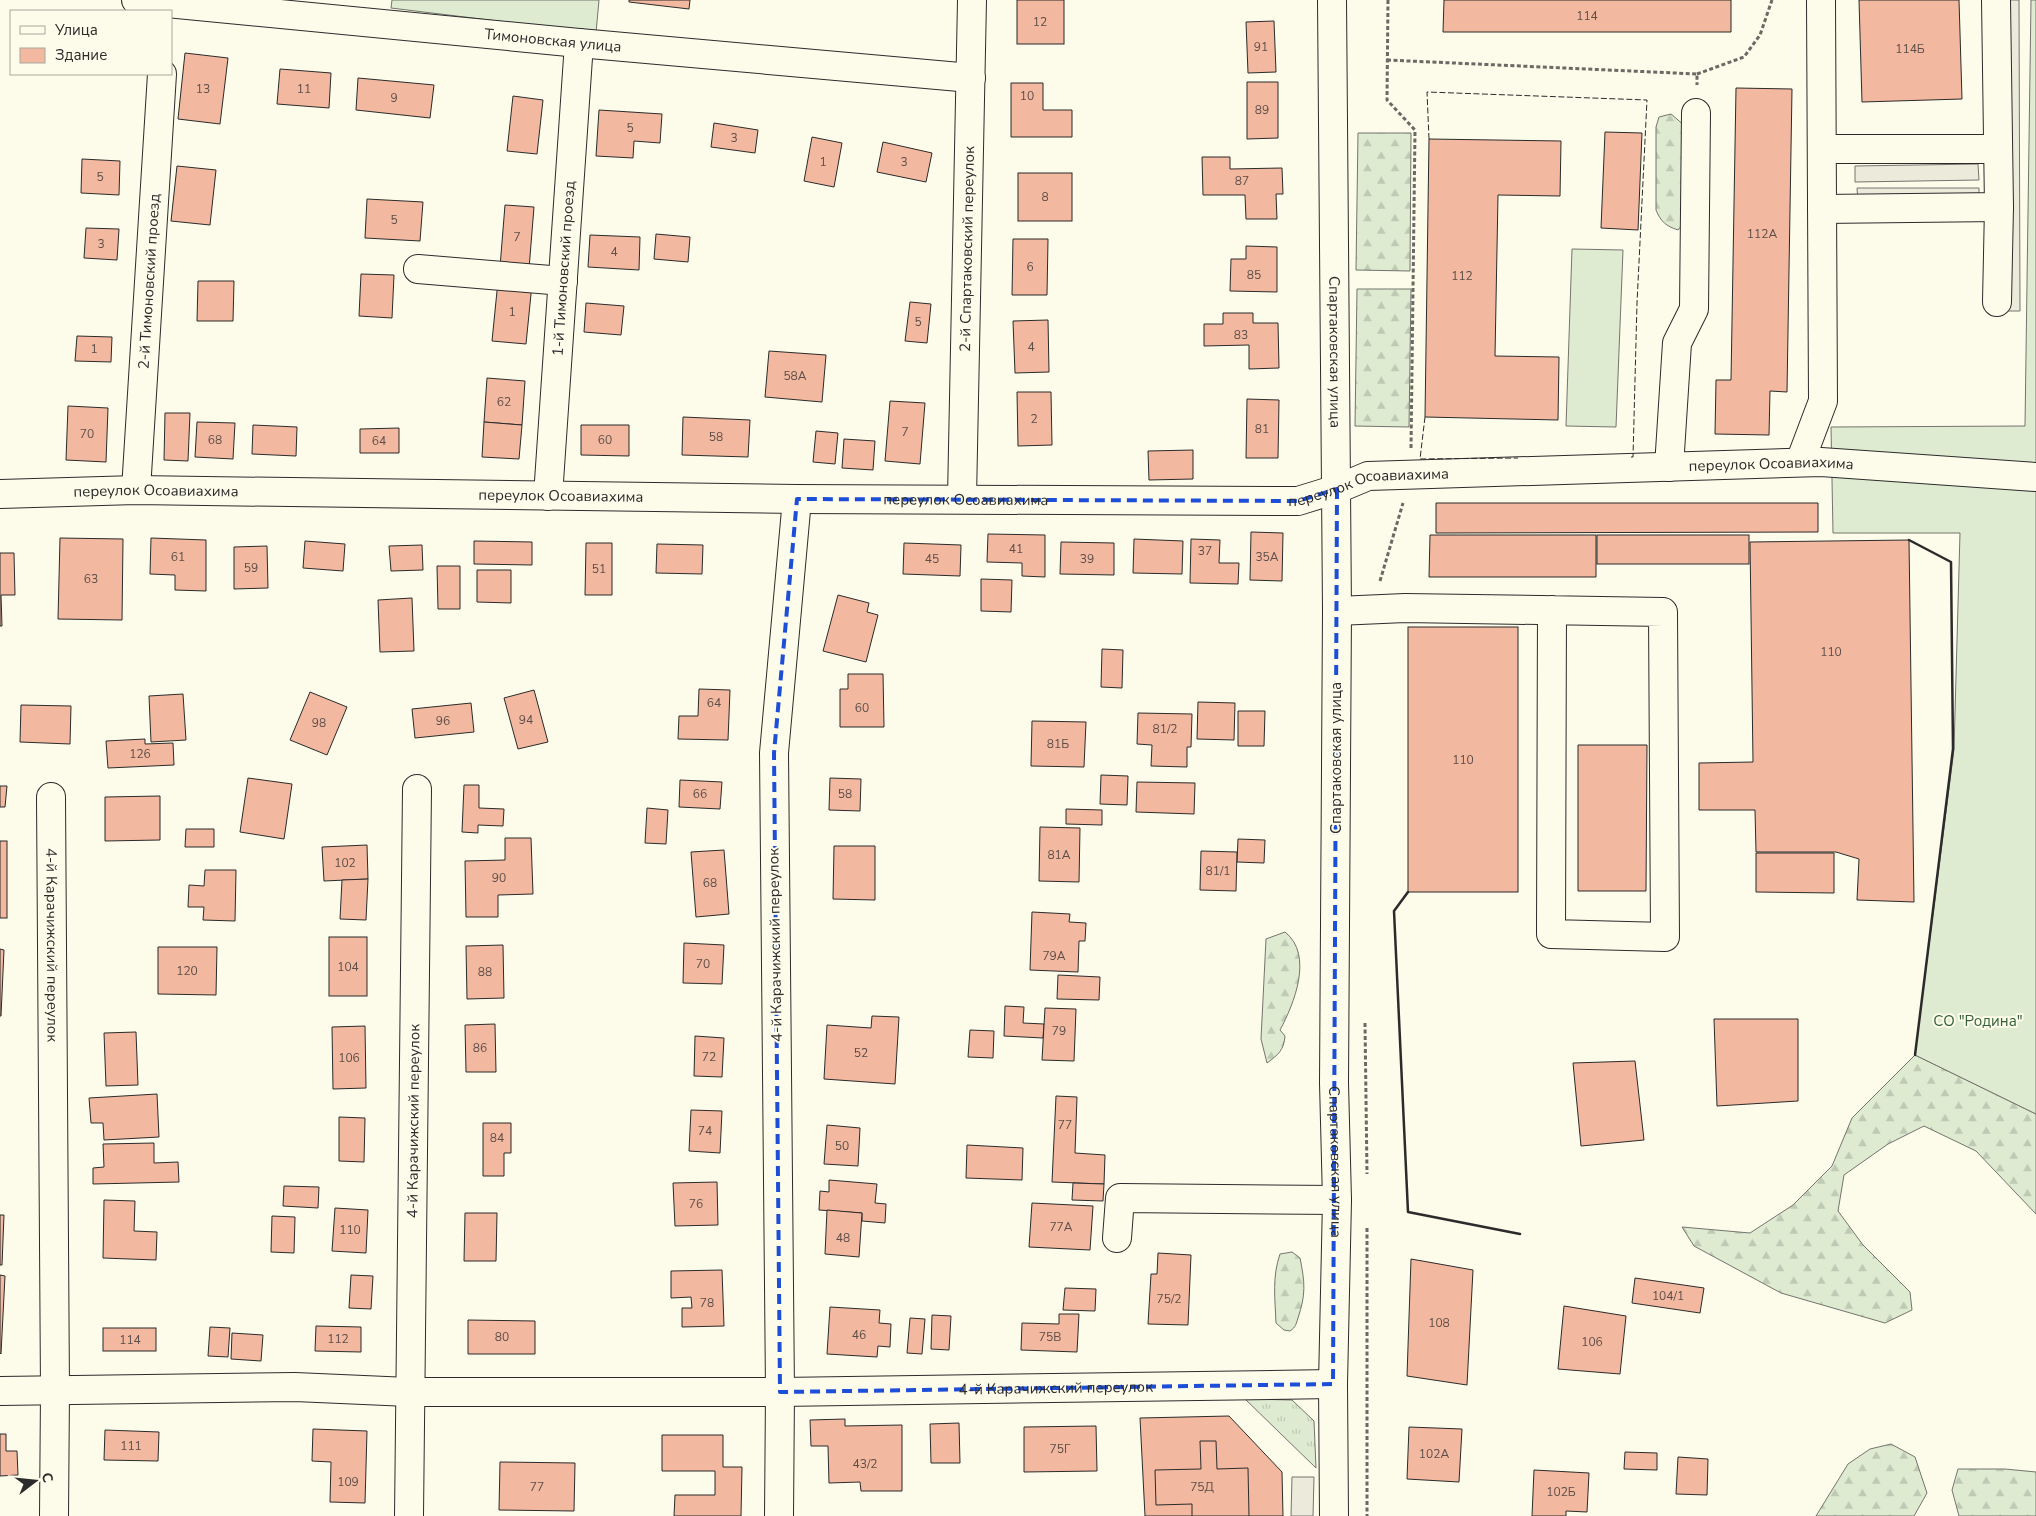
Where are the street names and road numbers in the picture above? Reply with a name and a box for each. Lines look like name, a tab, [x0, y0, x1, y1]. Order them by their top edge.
street label: Тимоновская улица	[484, 24, 622, 57]
street label: 2-й Спартаковский переулок	[955, 146, 979, 352]
street label: 1-й Тимоновский проезд	[548, 180, 580, 357]
street label: 2-й Тимоновский проезд	[134, 193, 165, 370]
street label: Спартаковская улица	[1324, 276, 1346, 428]
street label: переулок Осоавиахима	[1688, 452, 1854, 476]
street label: переулок Осоавиахима	[1288, 464, 1449, 511]
street label: переулок Осоавиахима	[73, 480, 239, 502]
street label: переулок Осоавиахима	[478, 485, 644, 507]
street label: переулок Осоавиахима	[883, 489, 1049, 510]
street label: Спартаковская улица	[1326, 682, 1346, 834]
street label: 4-й Карачижский переулок	[41, 848, 63, 1042]
street label: 4-й Карачижский переулок	[763, 848, 787, 1042]
street label: 4-й Карачижский переулок	[402, 1024, 424, 1218]
street label: Спартаковская улица	[1324, 1086, 1347, 1238]
street label: 4-й Карачижский переулок	[959, 1377, 1153, 1399]

